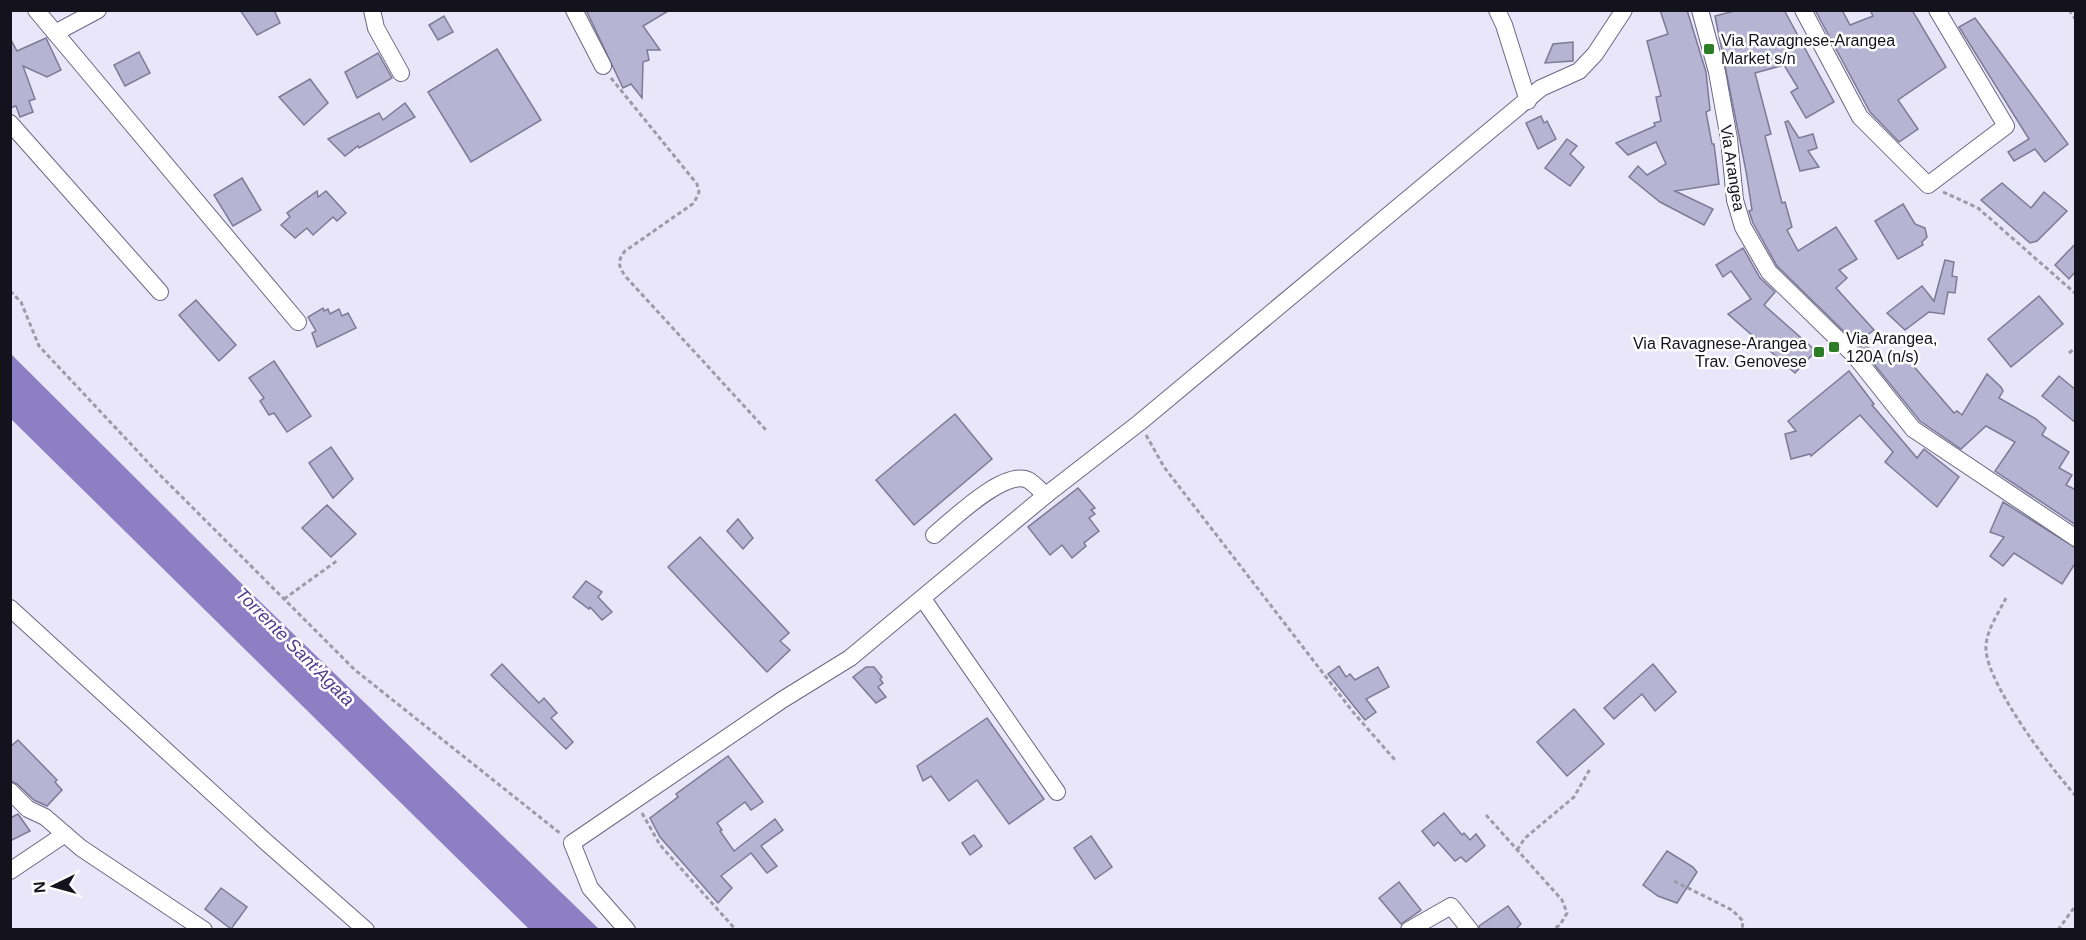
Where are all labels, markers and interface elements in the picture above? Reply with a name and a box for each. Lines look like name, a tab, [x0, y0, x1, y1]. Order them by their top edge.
place label: Via Ravagnese-Arangea Market s/n	[1721, 32, 1895, 67]
marker: Via Ravagnese-Arangea Market s/n	[1702, 42, 1716, 56]
street label: Via Arangea	[1717, 124, 1748, 212]
place label: Via Arangea, 120A (n/s)	[1846, 330, 1937, 365]
place label: Via Ravagnese-Arangea Trav. Genovese	[1633, 335, 1807, 370]
marker: Via Arangea, 120A (n/s)	[1827, 340, 1841, 354]
marker: Via Ravagnese-Arangea Trav. Genovese	[1812, 345, 1826, 359]
water label: Torrente Sant'Agata	[232, 584, 358, 710]
north arrow	[24, 856, 84, 916]
text: N	[31, 881, 49, 894]

